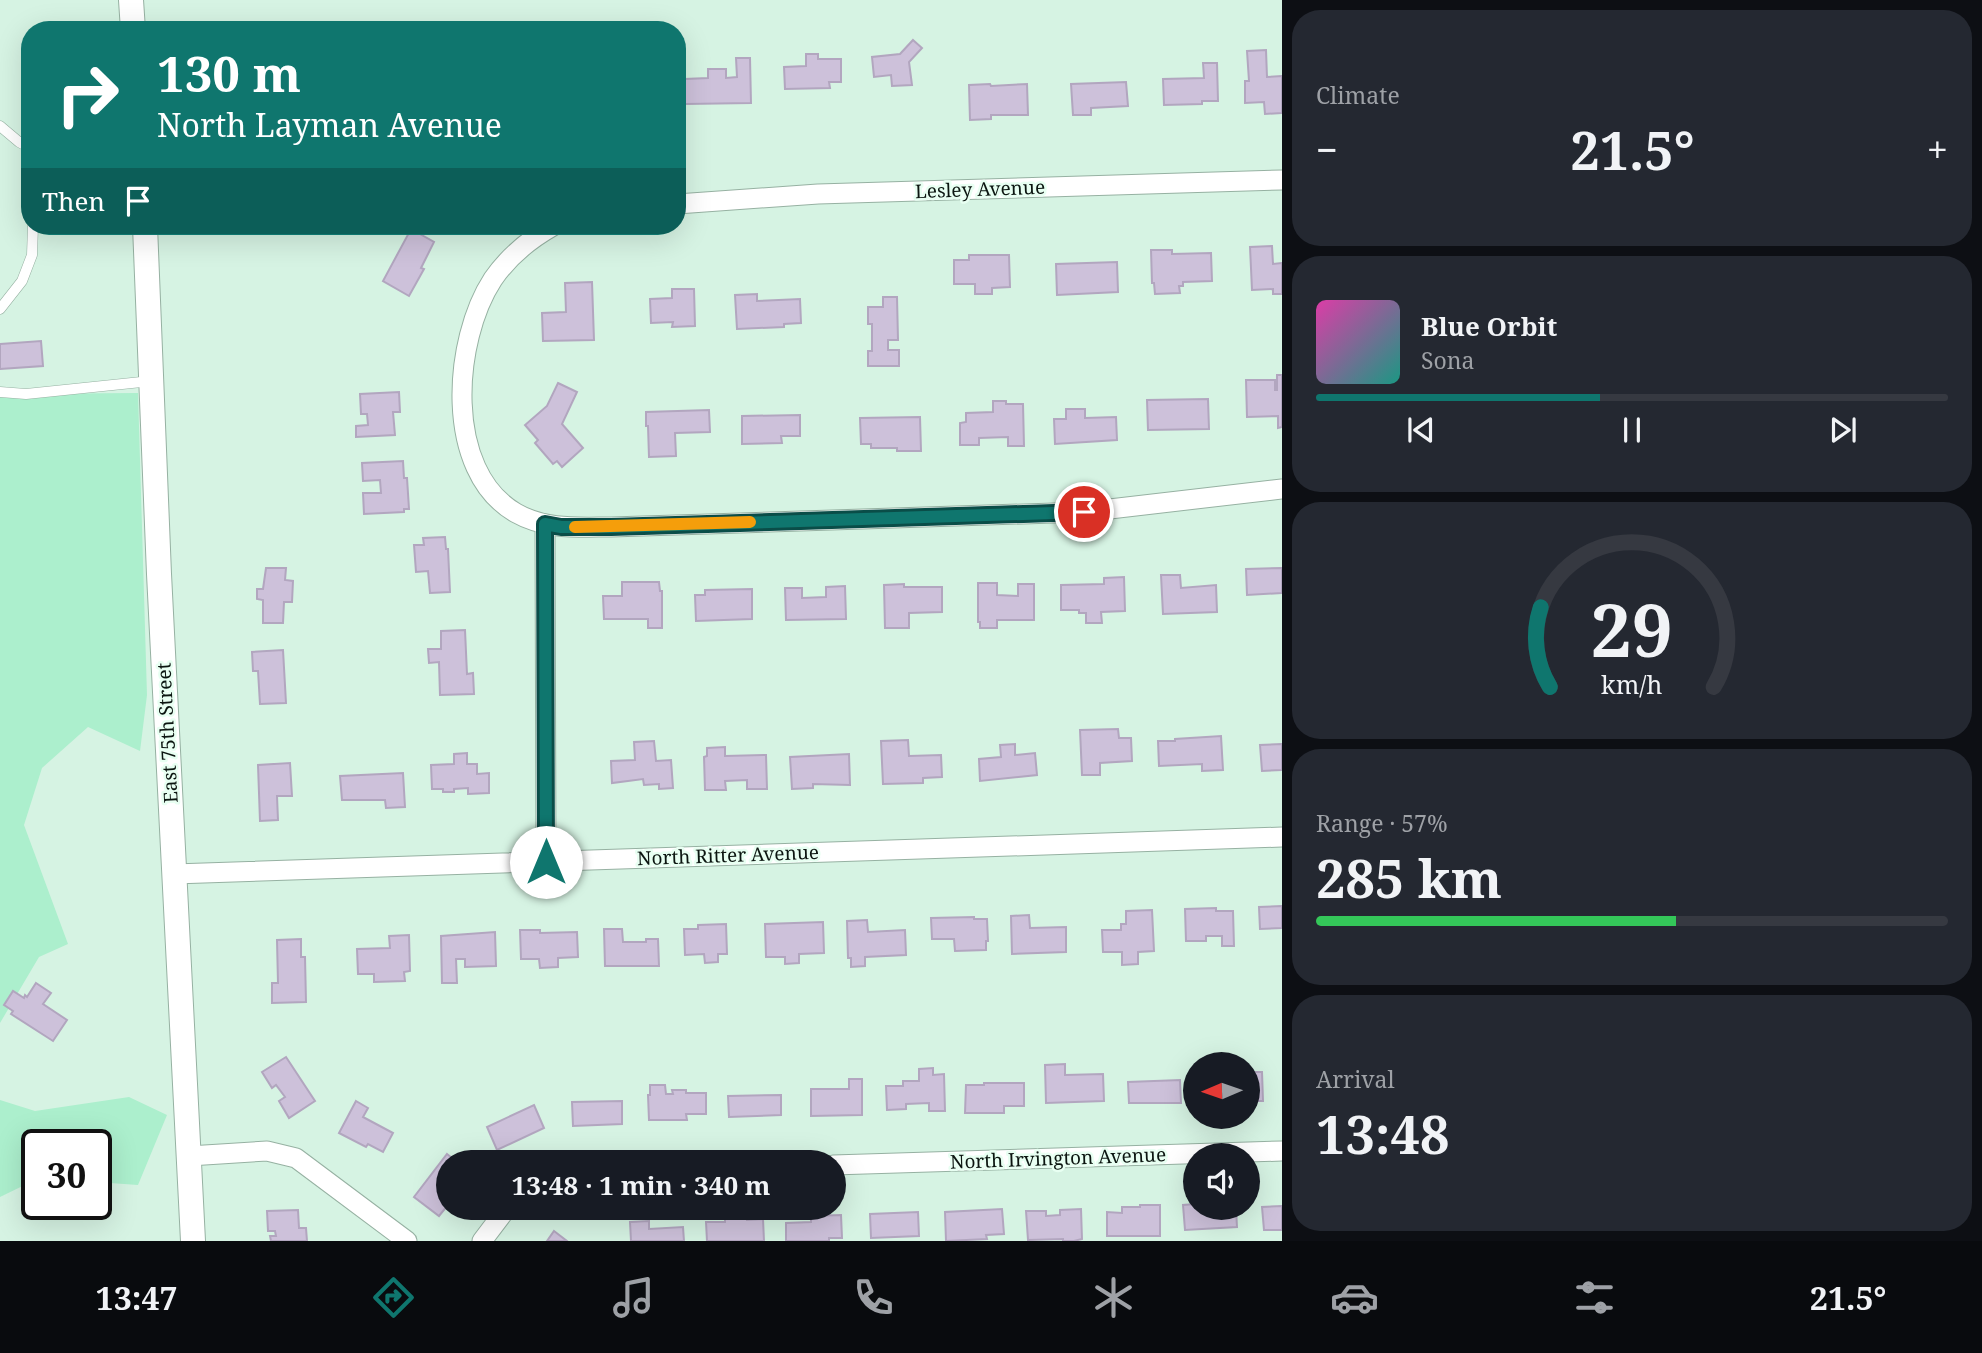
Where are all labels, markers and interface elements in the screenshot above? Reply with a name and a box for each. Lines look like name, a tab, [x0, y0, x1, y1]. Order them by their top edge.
text: 130 m	[157, 40, 301, 106]
icon: right	[42, 49, 133, 140]
text: Climate	[1316, 79, 1400, 111]
text: North Layman Avenue	[157, 103, 502, 146]
text: 21.5°	[1570, 114, 1695, 185]
text: −	[1316, 123, 1338, 175]
text: +	[1927, 123, 1948, 175]
street label: Lesley Avenue	[914, 174, 1046, 204]
icon: arrive	[119, 182, 157, 220]
text: Then	[42, 183, 105, 219]
text: Blue Orbit	[1421, 308, 1557, 344]
text: Sona	[1421, 344, 1475, 376]
icon: previous	[1402, 411, 1440, 449]
icon: pause	[1613, 411, 1651, 449]
icon: next	[1824, 411, 1862, 449]
pin	[1054, 482, 1114, 542]
icon: arrive	[1065, 493, 1103, 531]
text: 29	[1591, 579, 1673, 678]
street label: East 75th Street	[150, 662, 184, 804]
text: km/h	[1601, 666, 1663, 700]
text: Range · 57%	[1316, 807, 1448, 839]
position arrow	[509, 825, 583, 899]
street label: North Ritter Avenue	[637, 839, 819, 871]
text: 285 km	[1316, 842, 1502, 913]
north arrow	[1183, 1052, 1260, 1129]
map controls	[1183, 1052, 1260, 1220]
text: Arrival	[1316, 1063, 1395, 1095]
text: 13:48	[1316, 1098, 1449, 1169]
speed limit sign: 30	[21, 1129, 112, 1220]
street label: North Irvington Avenue	[949, 1141, 1167, 1175]
button: sound	[1183, 1143, 1260, 1220]
text: 13:48 · 1 min · 340 m	[511, 1167, 771, 1203]
icon: directions	[369, 1273, 418, 1322]
icon: music	[609, 1273, 658, 1322]
icon: phone	[849, 1273, 898, 1322]
icon: climate	[1089, 1273, 1138, 1322]
icon: car	[1330, 1273, 1379, 1322]
icon: filters	[1570, 1273, 1619, 1322]
text: 13:47	[96, 1276, 178, 1319]
text: 21.5°	[1810, 1276, 1886, 1319]

